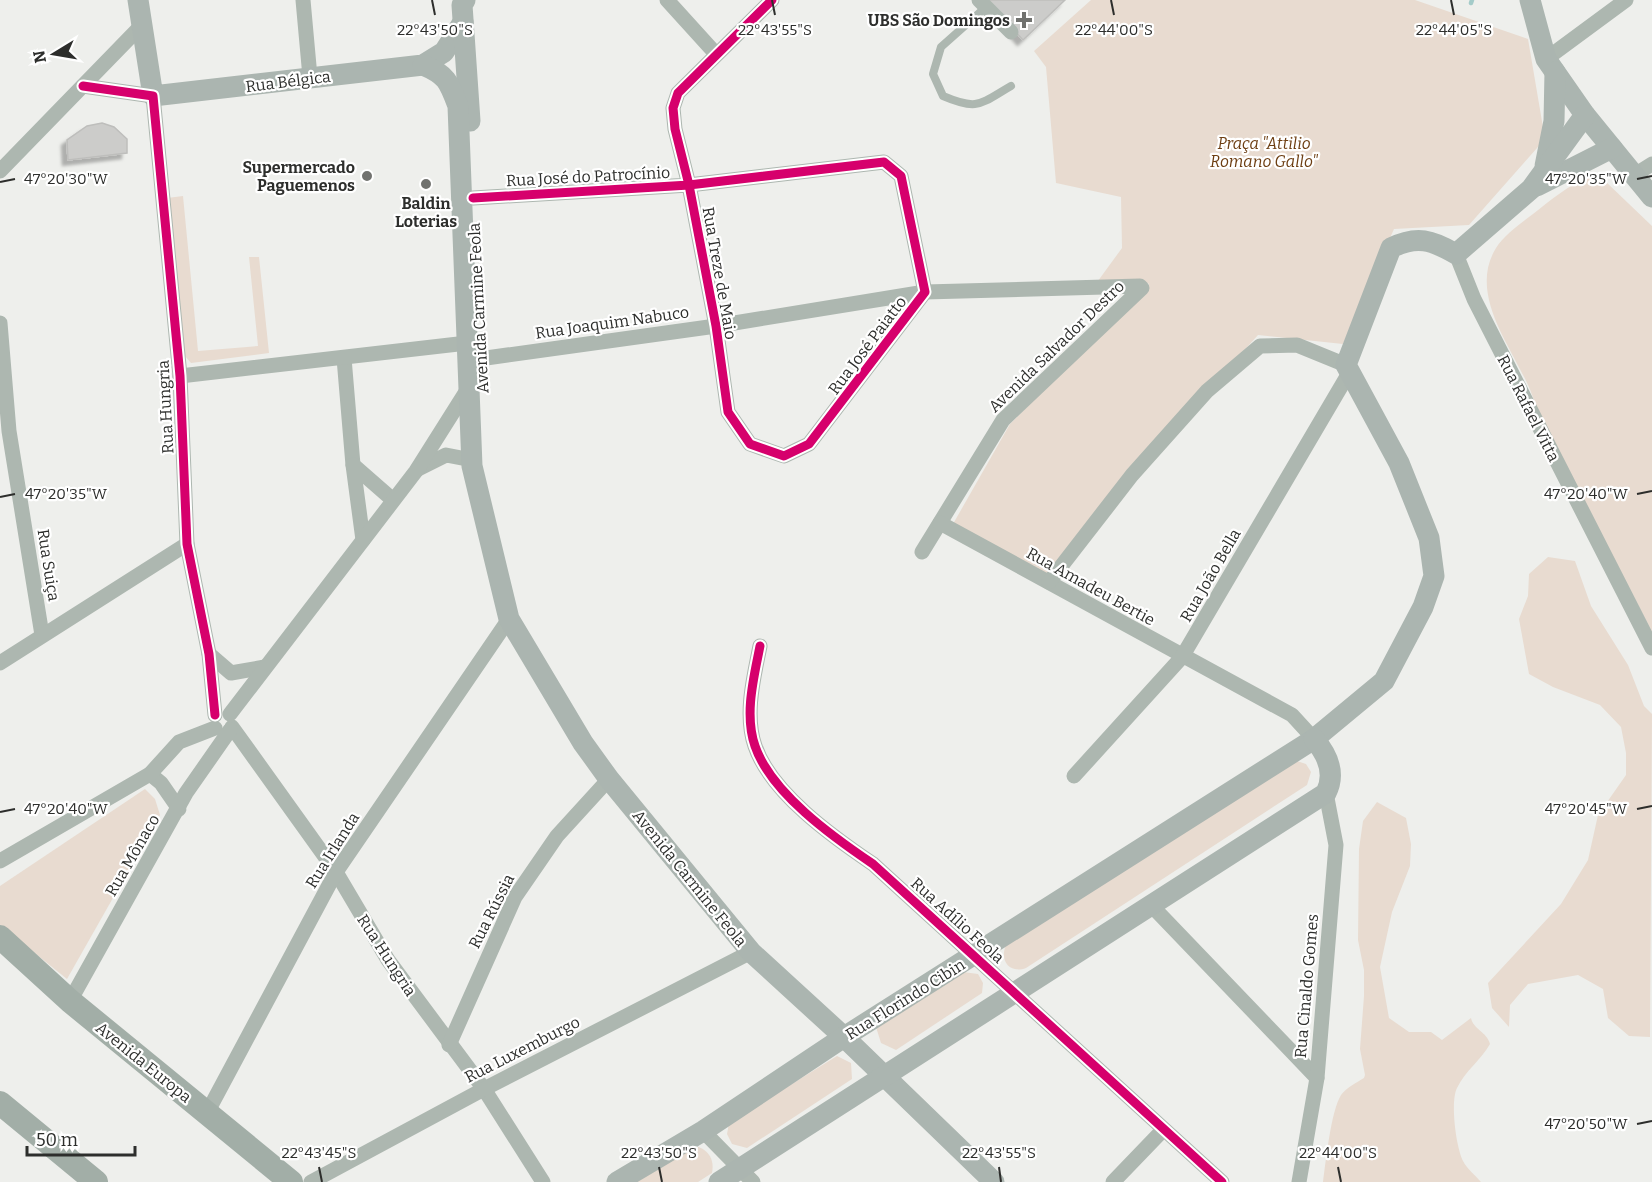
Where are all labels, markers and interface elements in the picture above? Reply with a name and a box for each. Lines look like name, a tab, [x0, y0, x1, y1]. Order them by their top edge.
place label: UBS São Domingos	[868, 11, 1010, 30]
marker: UBS São Domingos	[1015, 11, 1033, 29]
text: 22°43'50"S	[397, 21, 473, 39]
text: 22°43'55"S	[738, 21, 812, 39]
text: 22°44'00"S	[1075, 21, 1153, 39]
text: 22°44'05"S	[1416, 21, 1492, 39]
north arrow	[24, 24, 84, 84]
text: N	[29, 49, 50, 65]
street label: Rua Bélgica	[244, 67, 332, 96]
park label: Praça "Attilio Romano Gallo"	[1210, 134, 1319, 171]
place label: Supermercado Paguemenos	[242, 158, 355, 195]
street label: Rua José do Patrocínio	[505, 163, 671, 190]
marker: Supermercado Paguemenos	[360, 169, 374, 183]
text: 47°20'30"W	[24, 170, 109, 188]
text: 47°20'35"W	[1545, 170, 1628, 188]
marker: Baldin Loterias	[419, 177, 433, 191]
place label: Baldin Loterias	[395, 194, 457, 231]
street label: Rua Treze de Maio	[698, 205, 741, 341]
street label: Avenida Carmine Feola	[465, 222, 492, 394]
street label: Avenida Salvador Destro	[985, 277, 1128, 416]
street label: Rua José Paiatto	[824, 293, 910, 398]
street label: Rua Joaquim Nabuco	[534, 302, 690, 343]
street label: Rua Rafael Vitta	[1493, 352, 1564, 465]
street label: Rua Hungria	[154, 359, 177, 454]
text: 47°20'35"W	[25, 485, 108, 503]
text: 47°20'40"W	[1544, 485, 1629, 503]
street label: Rua João Bella	[1176, 525, 1245, 625]
street label: Rua Suiça	[33, 528, 64, 603]
street label: Rua Amadeu Bertie	[1023, 543, 1158, 630]
text: 47°20'40"W	[24, 800, 109, 818]
text: 47°20'45"W	[1545, 800, 1628, 818]
street label: Avenida Carmine Feola	[629, 806, 751, 951]
street label: Rua Irlanda	[302, 809, 363, 892]
street label: Rua Mônaco	[101, 811, 163, 900]
street label: Rua Rússia	[465, 871, 518, 952]
street label: Rua Adílio Feola	[907, 874, 1008, 967]
street label: Rua Hungria	[353, 911, 420, 1000]
street label: Rua Cinaldo Gomes	[1291, 913, 1322, 1059]
street label: Rua Florindo Cibin	[842, 955, 968, 1044]
street label: Rua Luxemburgo	[461, 1012, 583, 1087]
street label: Avenida Europa	[92, 1018, 195, 1107]
text: 47°20'50"W	[1544, 1115, 1628, 1133]
scale bar	[27, 1119, 135, 1157]
text: 50 m	[36, 1129, 78, 1151]
text: 22°43'45"S	[282, 1144, 356, 1162]
text: 22°43'50"S	[621, 1144, 697, 1162]
text: 22°43'55"S	[962, 1144, 1036, 1162]
text: 22°44'00"S	[1299, 1144, 1377, 1162]

